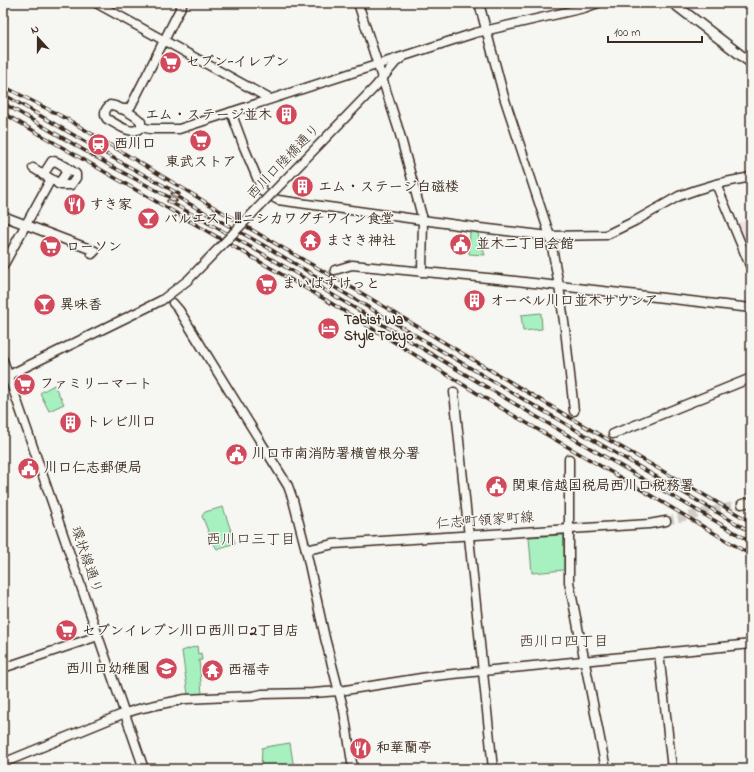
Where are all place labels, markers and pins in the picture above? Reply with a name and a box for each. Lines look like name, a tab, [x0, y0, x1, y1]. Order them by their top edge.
supermarket icon: セブン-イレブン	[158, 49, 184, 75]
place label: セブン-イレブン	[186, 52, 289, 73]
building icon: エム・ステージ並木	[274, 102, 300, 128]
place label: エム・ステージ並木	[145, 105, 272, 126]
supermarket icon: 東武ストア	[188, 127, 214, 153]
station icon: 西川口	[86, 131, 112, 157]
place label: 西川口	[114, 134, 156, 155]
place label: 東武ストア	[165, 152, 237, 173]
building icon: エム・ステージ白磁楼	[289, 174, 315, 200]
place label: エム・ステージ白磁楼	[318, 177, 459, 198]
restaurant icon: すき家	[61, 192, 87, 218]
place label: すき家	[90, 195, 132, 216]
bar icon: バルエスト!!!ニシカワグチワイン食堂	[136, 206, 162, 232]
place label: バルエスト!!!ニシカワグチワイン食堂	[164, 209, 395, 230]
temple icon: まさき神社	[298, 228, 324, 254]
place label: まさき神社	[326, 231, 396, 252]
public building icon: 並木二丁目会館	[447, 231, 473, 257]
supermarket icon: ローソン	[38, 234, 64, 260]
place label: 並木二丁目会館	[476, 234, 574, 255]
place label: ローソン	[66, 237, 122, 258]
supermarket icon: まいばすけっと	[253, 271, 279, 297]
place label: まいばすけっと	[282, 274, 380, 295]
building icon: オーベル川口並木サウシア	[461, 288, 487, 314]
place label: オーベル川口並木サウシア	[490, 291, 658, 312]
bar icon: 異味香	[31, 292, 57, 318]
place label: 異味香	[60, 295, 102, 316]
place label: Tabist Wa Style Tokyo	[344, 310, 414, 349]
hotel icon: Tabist Wa Style Tokyo	[315, 315, 341, 341]
supermarket icon: ファミリーマート	[11, 371, 37, 397]
place label: ファミリーマート	[40, 374, 153, 395]
building icon: トレビ川口	[57, 409, 83, 435]
place label: トレビ川口	[86, 412, 156, 433]
public building icon: 川口市南消防署横曽根分署	[224, 441, 250, 467]
place label: 川口市南消防署横曽根分署	[252, 444, 420, 465]
public building icon: 川口仁志郵便局	[16, 455, 42, 481]
place label: 川口仁志郵便局	[44, 458, 142, 479]
public building icon: 関東信越国税局西川口税務署	[484, 473, 510, 499]
place label: 関東信越国税局西川口税務署	[512, 476, 694, 497]
supermarket icon: セブンイレブン川口西川口2丁目店	[53, 618, 79, 644]
place label: セブンイレブン川口西川口2丁目店	[82, 621, 299, 642]
school or university icon: 西川口幼稚園	[153, 656, 179, 682]
temple icon: 西福寺	[200, 657, 226, 683]
place label: 西川口幼稚園	[66, 659, 150, 680]
place label: 西福寺	[228, 660, 270, 681]
restaurant icon: 和華蘭亭	[348, 735, 374, 761]
place label: 和華蘭亭	[376, 738, 432, 759]

